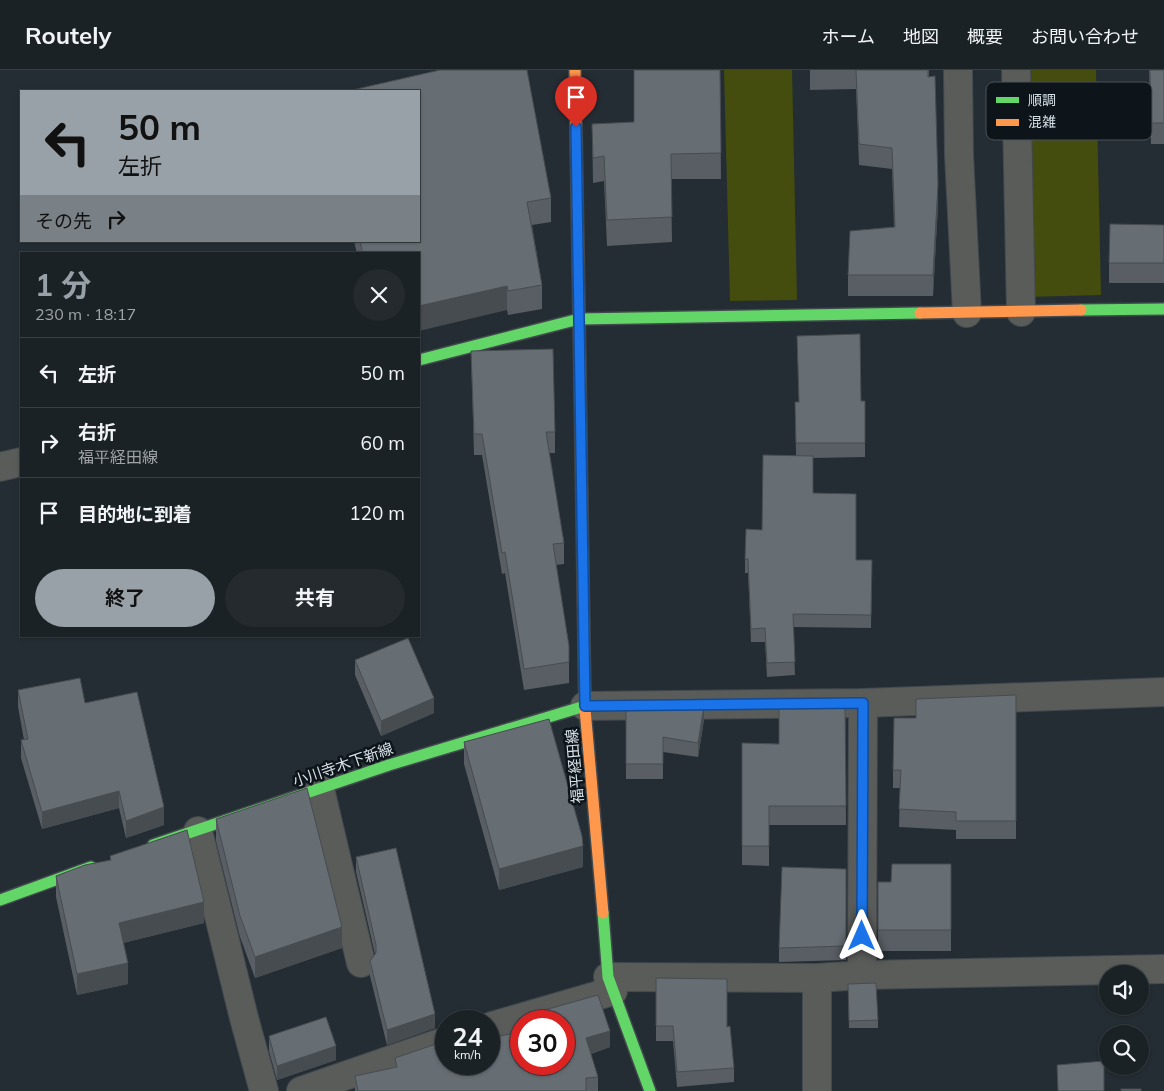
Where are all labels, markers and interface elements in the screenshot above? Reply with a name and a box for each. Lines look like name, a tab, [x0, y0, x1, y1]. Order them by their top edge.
text: Routely	[25, 20, 111, 50]
text: ホーム	[822, 25, 875, 48]
text: 地図	[903, 25, 939, 48]
text: 概要	[967, 25, 1003, 48]
text: お問い合わせ	[1031, 25, 1139, 48]
pin	[555, 76, 597, 127]
legend	[986, 82, 1152, 140]
icon: arrive	[562, 83, 590, 111]
text: 順調	[1028, 91, 1056, 109]
text: 50 m	[118, 105, 201, 149]
icon: left	[35, 110, 100, 175]
text: 混雑	[1028, 113, 1056, 131]
text: 左折	[118, 152, 162, 180]
icon: right	[102, 205, 130, 233]
text: その先	[35, 209, 92, 233]
text: 1 分	[35, 266, 91, 304]
button: close	[353, 269, 405, 321]
text: 230 m · 18:17	[35, 304, 136, 324]
icon: left	[35, 359, 63, 387]
text: 50 m	[361, 361, 405, 385]
text: 左折	[78, 362, 116, 386]
text: 右折	[78, 420, 116, 444]
icon: right	[35, 429, 63, 457]
text: 60 m	[361, 431, 405, 455]
text: 福平経田線	[78, 447, 158, 467]
icon: arrive	[35, 499, 63, 527]
text: 120 m	[349, 501, 405, 525]
text: 目的地に到着	[78, 502, 192, 526]
button: 終了	[35, 569, 215, 627]
button: 共有	[225, 569, 405, 627]
street label: 福平経田線	[562, 728, 587, 804]
street label: 小川寺木下新線	[290, 738, 396, 791]
position arrow	[835, 909, 887, 961]
map controls	[1099, 965, 1149, 1075]
button: sound	[1099, 965, 1149, 1015]
speed limit sign: 30	[510, 1010, 575, 1075]
text: 24	[452, 1021, 483, 1052]
button: search	[1099, 1025, 1149, 1075]
text: km/h	[454, 1047, 481, 1062]

